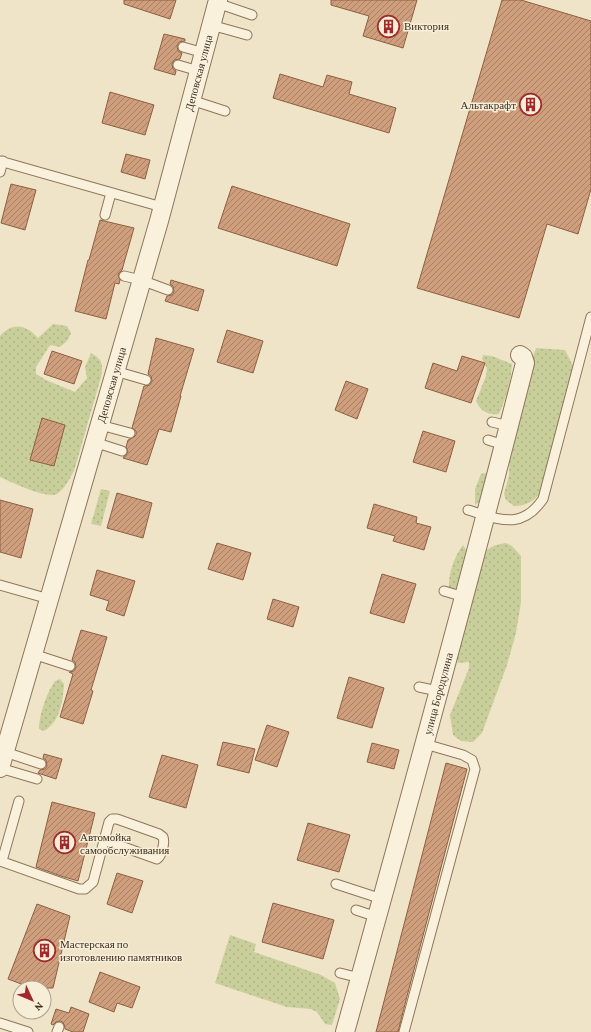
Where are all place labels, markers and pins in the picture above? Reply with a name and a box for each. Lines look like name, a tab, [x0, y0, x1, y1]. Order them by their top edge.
building icon: Виктория	[375, 13, 401, 39]
place label: Виктория	[404, 20, 449, 32]
building icon: Альтакрафт	[518, 92, 544, 118]
place label: Альтакрафт	[460, 99, 516, 111]
building icon: Автомойка самообслуживания	[52, 830, 78, 856]
place label: Автомойка самообслуживания	[80, 831, 169, 856]
building icon: Мастерская по изготовлению памятников	[32, 937, 58, 963]
place label: Мастерская по изготовлению памятников	[60, 938, 182, 963]

